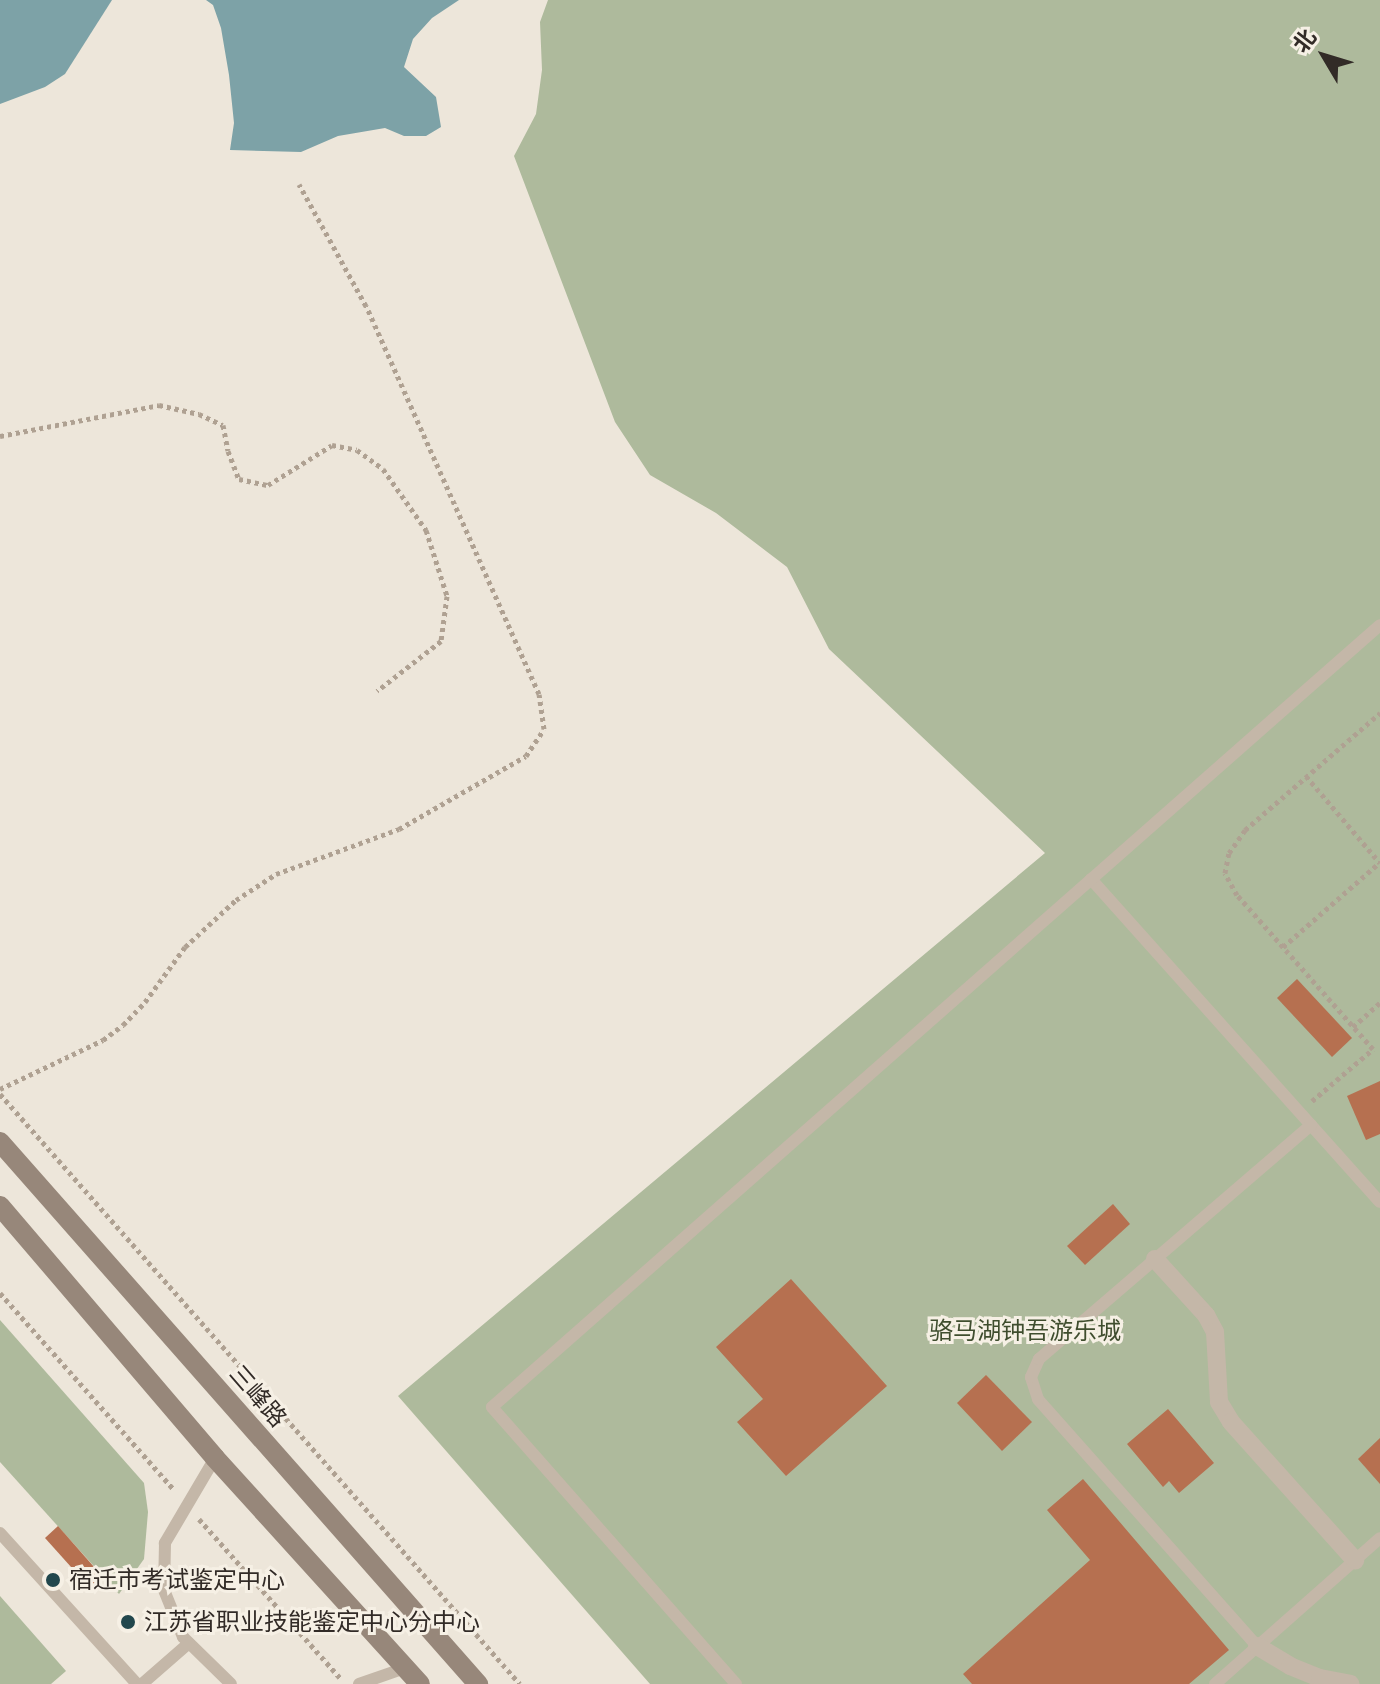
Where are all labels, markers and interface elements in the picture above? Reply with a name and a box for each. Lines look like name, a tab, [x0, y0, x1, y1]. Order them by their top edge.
north arrow	[1284, 16, 1364, 96]
text: 北	[1286, 23, 1324, 59]
park label: 骆马湖钟吾游乐城	[929, 1317, 1121, 1345]
street label: 三峰路	[224, 1359, 292, 1433]
place label: 宿迁市考试鉴定中心	[69, 1566, 285, 1594]
marker: 宿迁市考试鉴定中心	[44, 1571, 62, 1589]
place label: 江苏省职业技能鉴定中心分中心	[144, 1608, 480, 1636]
marker: 江苏省职业技能鉴定中心分中心	[119, 1613, 137, 1631]

